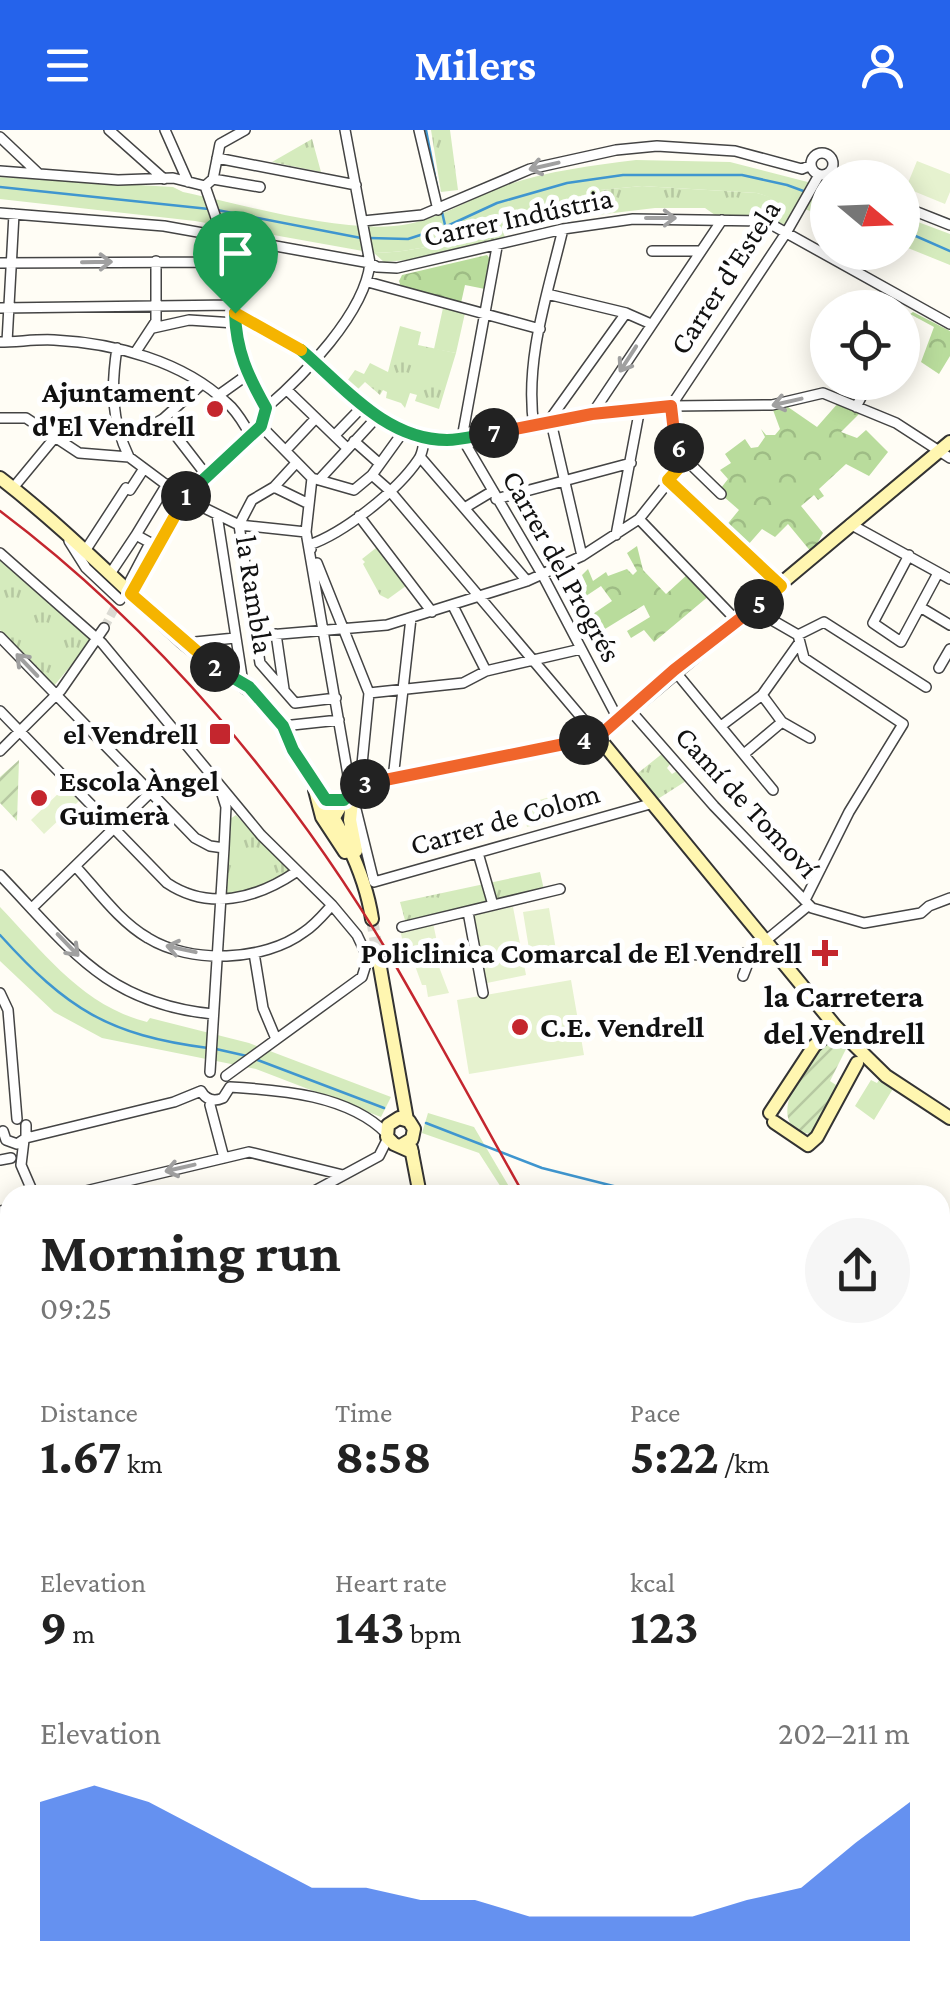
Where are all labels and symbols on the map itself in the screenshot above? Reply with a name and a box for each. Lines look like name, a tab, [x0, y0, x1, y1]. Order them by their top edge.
one-way arrow	[529, 158, 561, 176]
north arrow	[810, 160, 920, 270]
street label: Carrer Indústria	[420, 180, 616, 253]
street label: Carrer d'Estela	[663, 193, 787, 360]
one-way arrow	[644, 208, 677, 228]
pin	[193, 211, 278, 314]
one-way arrow	[80, 252, 113, 272]
one-way arrow	[618, 344, 639, 372]
place label: Ajuntament d'El Vendrell	[32, 375, 195, 442]
one-way arrow	[772, 393, 804, 412]
marker: Ajuntament d'El Vendrell	[204, 398, 226, 420]
pin: 7	[469, 408, 519, 458]
pin: 6	[654, 423, 704, 473]
street label: Carrer del Progrés	[495, 464, 629, 668]
pin: 1	[161, 471, 211, 521]
street label: la Rambla	[230, 534, 281, 656]
pin: 5	[734, 579, 784, 629]
pin: 2	[190, 642, 240, 692]
one-way arrow	[16, 654, 40, 678]
pin: 4	[559, 715, 609, 765]
place label: el Vendrell	[63, 717, 198, 750]
street label: Camí de Tomoví	[669, 719, 826, 885]
marker: el Vendrell	[207, 721, 233, 747]
pin: 3	[340, 759, 390, 809]
place label: Escola Àngel Guimerà	[59, 764, 219, 831]
street label: Carrer de Colom	[406, 776, 603, 861]
marker: Escola Àngel Guimerà	[28, 787, 50, 809]
one-way arrow	[56, 932, 80, 956]
place label: Policlinica Comarcal de El Vendrell	[361, 936, 802, 969]
one-way arrow	[166, 939, 198, 958]
marker: Policlinica Comarcal de El Vendrell	[812, 940, 838, 966]
district label: la Carretera del Vendrell	[763, 978, 925, 1051]
place label: C.E. Vendrell	[540, 1010, 705, 1043]
marker: C.E. Vendrell	[509, 1016, 531, 1038]
one-way arrow	[165, 1160, 196, 1179]

